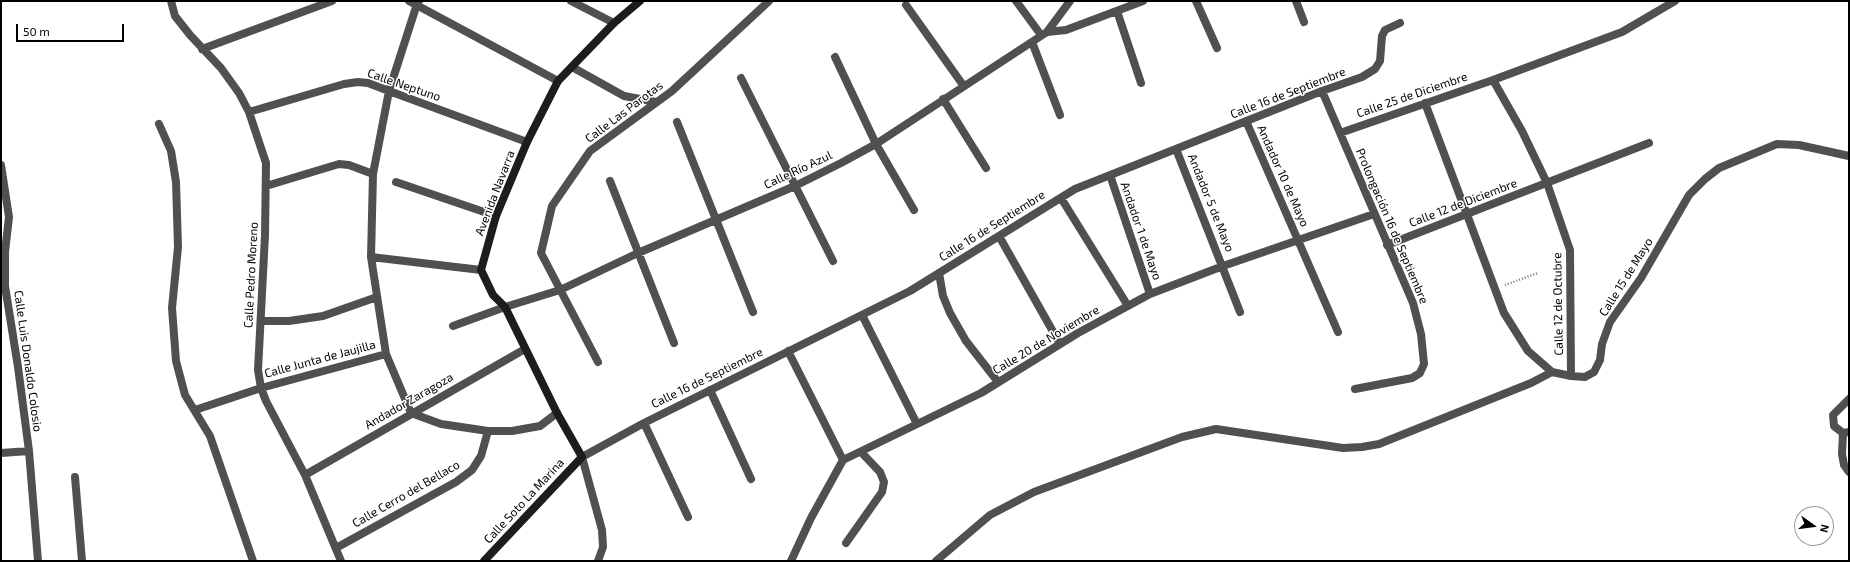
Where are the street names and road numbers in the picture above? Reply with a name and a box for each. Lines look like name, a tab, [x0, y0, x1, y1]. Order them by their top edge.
street label: Calle 16 de Septiembre	[1228, 64, 1348, 122]
street label: Calle Neptuno	[365, 66, 443, 104]
street label: Calle 25 de Diciembre	[1355, 69, 1469, 121]
street label: Calle Las Parotas	[582, 78, 666, 146]
street label: Andador 10 de Mayo	[1254, 123, 1312, 229]
street label: Prolongación 16 de Septiembre	[1353, 146, 1431, 306]
street label: Avenida Navarra	[472, 148, 518, 238]
street label: Calle Río Azul	[762, 148, 834, 192]
street label: Andador 5 de Mayo	[1185, 152, 1237, 254]
street label: Calle 12 de Diciembre	[1407, 176, 1519, 230]
street label: Andador 1 de Mayo	[1117, 180, 1165, 282]
street label: Calle 16 de Septiembre	[936, 187, 1048, 265]
street label: Calle Pedro Moreno	[241, 222, 261, 328]
street label: Calle 15 de Mayo	[1596, 235, 1656, 319]
street label: Calle 12 de Octubre	[1550, 252, 1566, 356]
street label: Calle Luis Donaldo Colosio	[11, 289, 45, 433]
street label: Calle 20 de Noviembre	[990, 302, 1102, 378]
street label: Calle Junta de Jaujilla	[263, 337, 377, 381]
street label: Calle 16 de Septiembre	[649, 345, 765, 411]
street label: Andador Zaragoza	[362, 370, 456, 432]
street label: Calle Soto La Marina	[481, 455, 567, 547]
street label: Calle Cerro del Bellaco	[350, 457, 462, 531]

